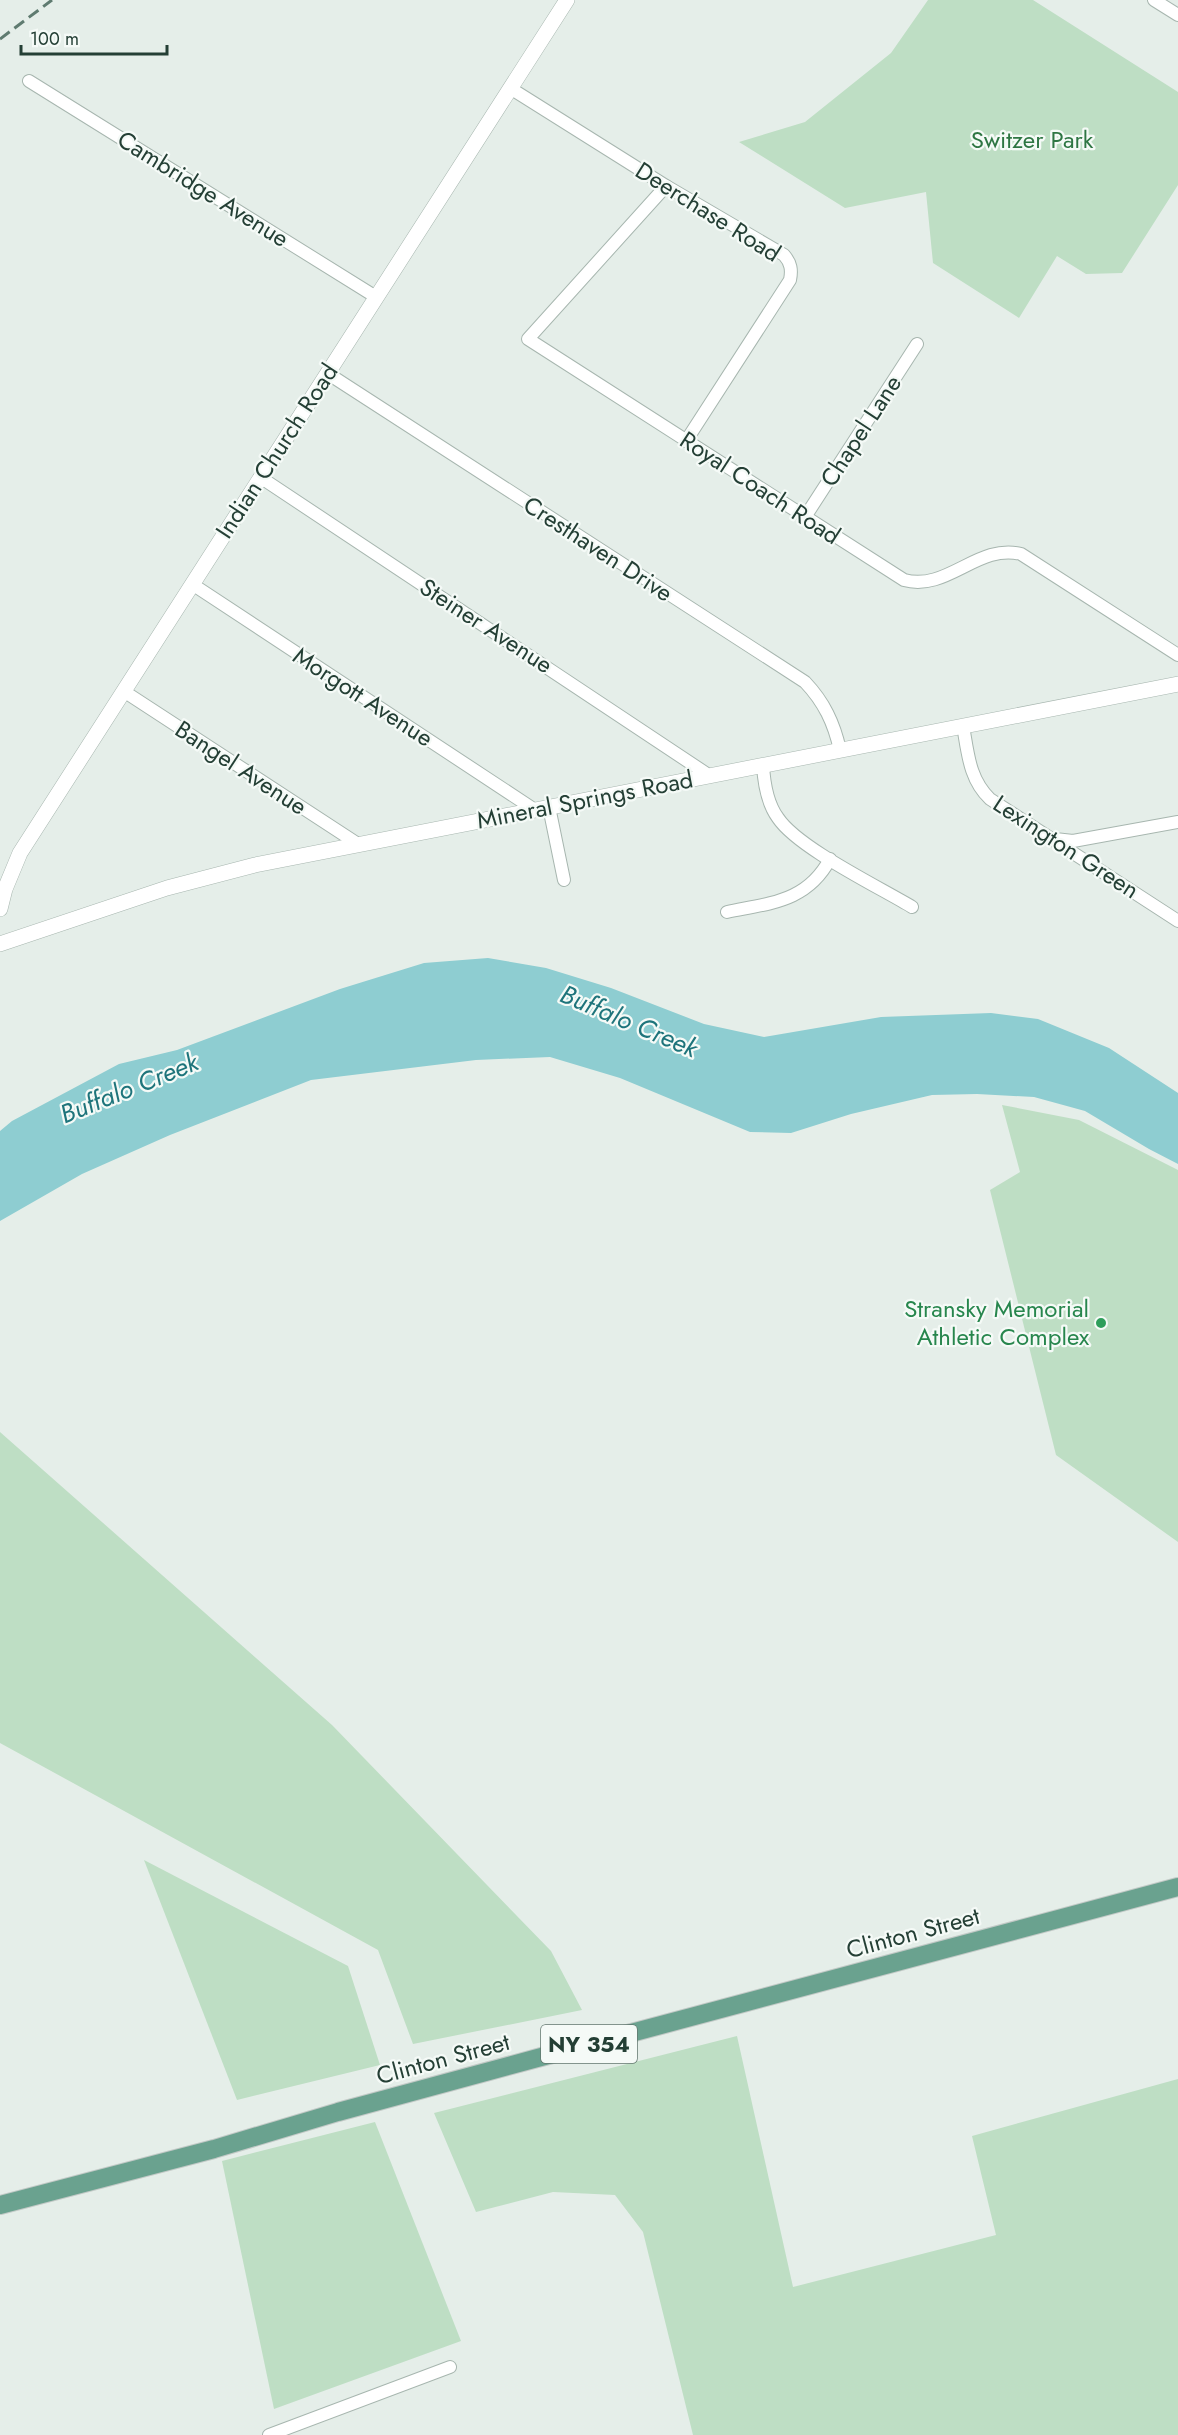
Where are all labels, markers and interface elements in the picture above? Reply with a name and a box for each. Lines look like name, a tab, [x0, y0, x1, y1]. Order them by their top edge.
scale bar	[21, 18, 166, 56]
text: 100 m	[30, 26, 79, 52]
street label: Cambridge Avenue	[111, 122, 296, 255]
park label: Switzer Park	[971, 122, 1094, 157]
street label: Deerchase Road	[629, 153, 788, 270]
street label: Indian Church Road	[207, 356, 346, 545]
street label: Chapel Lane	[811, 368, 910, 493]
street label: Royal Coach Road	[673, 422, 847, 553]
street label: Cresthaven Drive	[517, 487, 680, 610]
street label: Steiner Avenue	[413, 569, 560, 682]
street label: Morgott Avenue	[286, 638, 440, 755]
street label: Bangel Avenue	[168, 712, 314, 823]
street label: Mineral Springs Road	[474, 761, 696, 838]
street label: Lexington Green	[986, 786, 1146, 907]
water label: Buffalo Creek	[554, 975, 705, 1068]
water label: Buffalo Creek	[54, 1042, 206, 1133]
place label: Stransky Memorial Athletic Complex	[904, 1291, 1090, 1354]
marker: Stransky Memorial Athletic Complex	[1094, 1316, 1108, 1330]
street label: Clinton Street	[842, 1898, 984, 1967]
street label: Clinton Street	[372, 2024, 514, 2093]
road number: NY 354	[541, 2025, 637, 2063]

